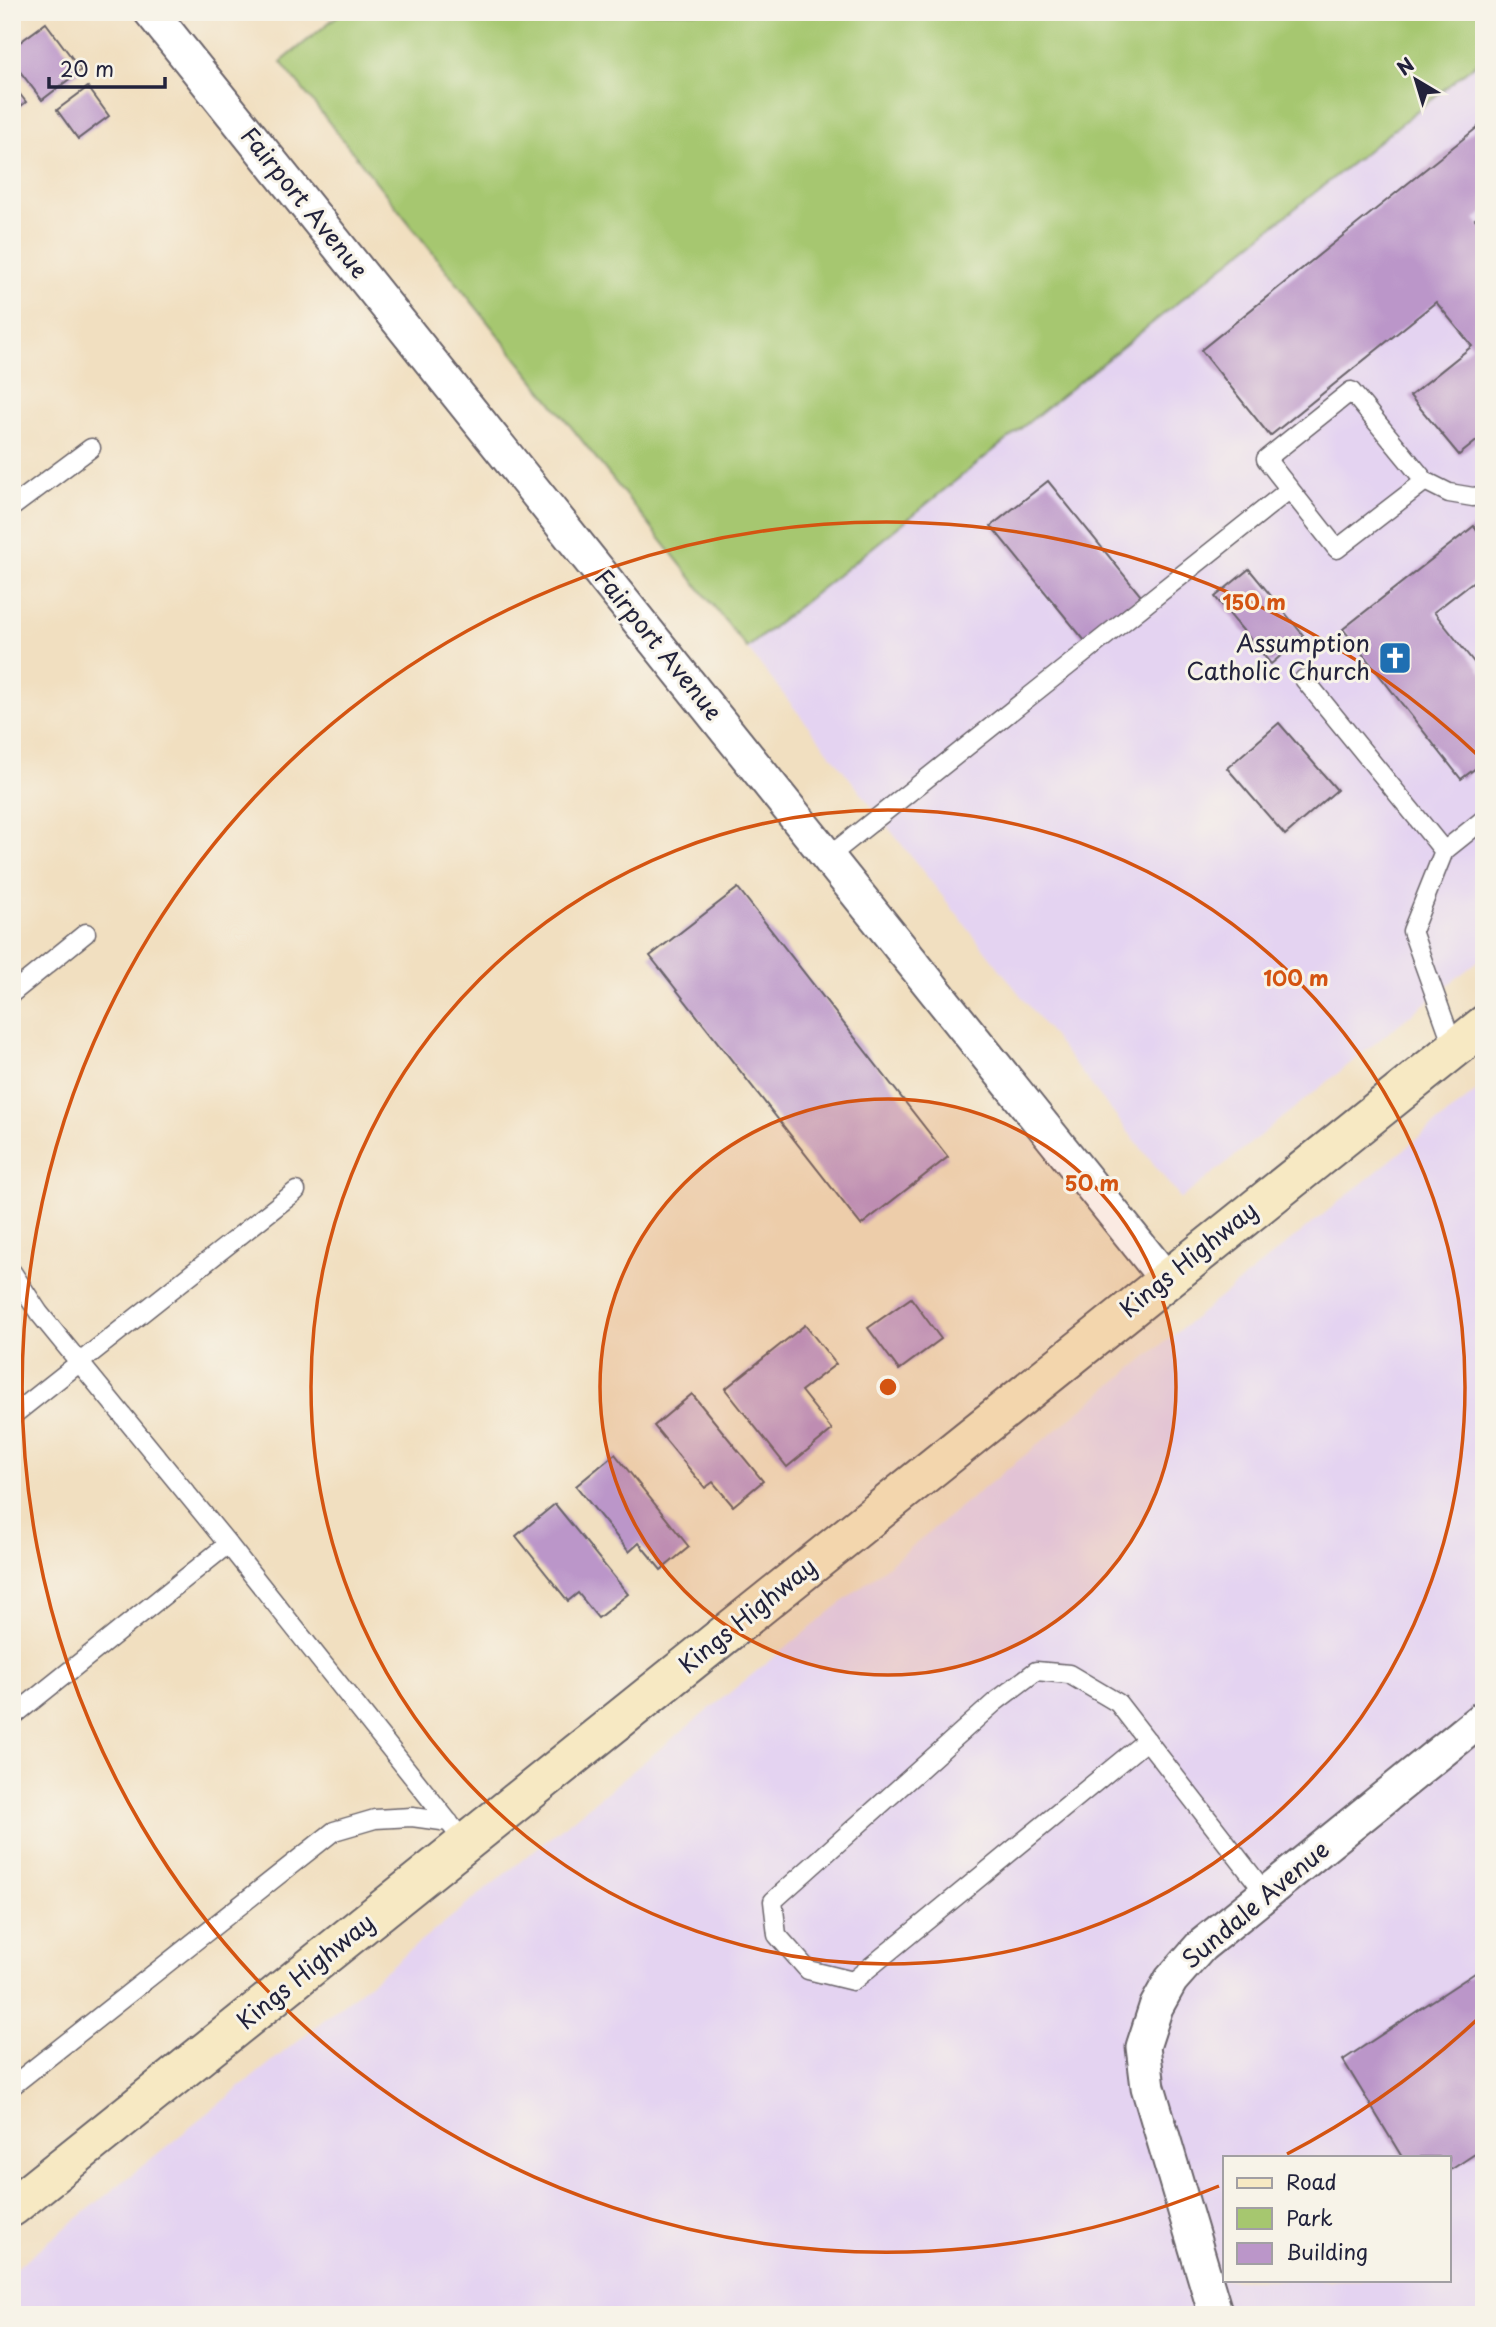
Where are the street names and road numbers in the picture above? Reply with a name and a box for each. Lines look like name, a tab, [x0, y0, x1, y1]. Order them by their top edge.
street label: Fairport Avenue	[233, 118, 378, 285]
street label: Fairport Avenue	[587, 560, 732, 727]
street label: Kings Highway	[1111, 1192, 1264, 1325]
street label: Kings Highway	[670, 1548, 823, 1681]
street label: Sundale Avenue	[1173, 1831, 1336, 1976]
street label: Kings Highway	[228, 1904, 381, 2037]

